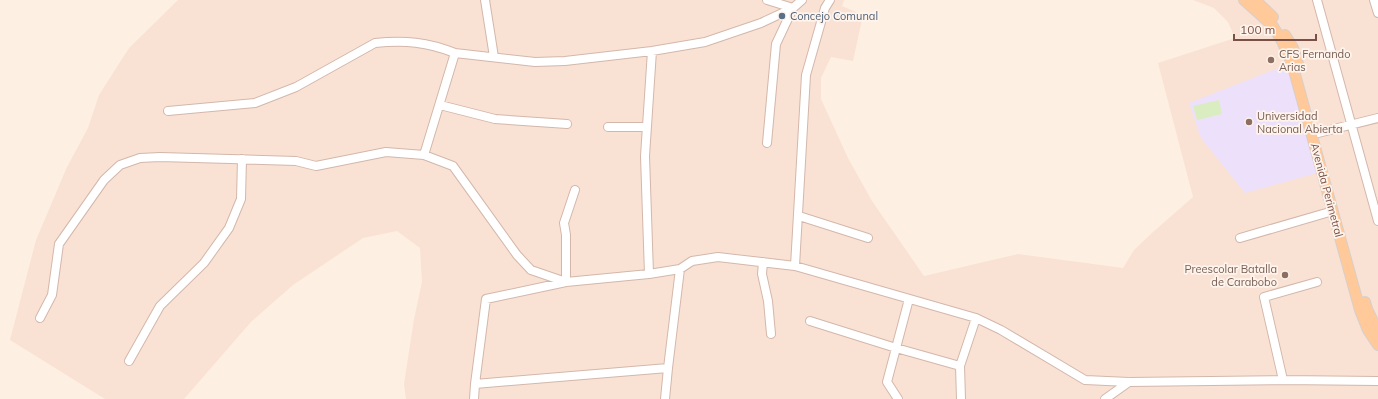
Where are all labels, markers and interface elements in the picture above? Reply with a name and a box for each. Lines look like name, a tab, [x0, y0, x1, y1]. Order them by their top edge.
place label: Concejo Comunal	[790, 9, 878, 23]
marker: Concejo Comunal	[777, 11, 787, 21]
scale bar	[1234, 16, 1316, 42]
text: 100 m	[1240, 22, 1275, 37]
place label: CFS Fernando Arias	[1279, 47, 1351, 74]
marker: CFS Fernando Arias	[1266, 55, 1276, 65]
place label: Universidad Nacional Abierta	[1257, 109, 1343, 136]
marker: Universidad Nacional Abierta	[1244, 117, 1254, 127]
street label: Avenida Perimetral	[1308, 141, 1346, 239]
place label: Preescolar Batalla de Carabobo	[1185, 262, 1277, 289]
marker: Preescolar Batalla de Carabobo	[1280, 270, 1290, 280]

